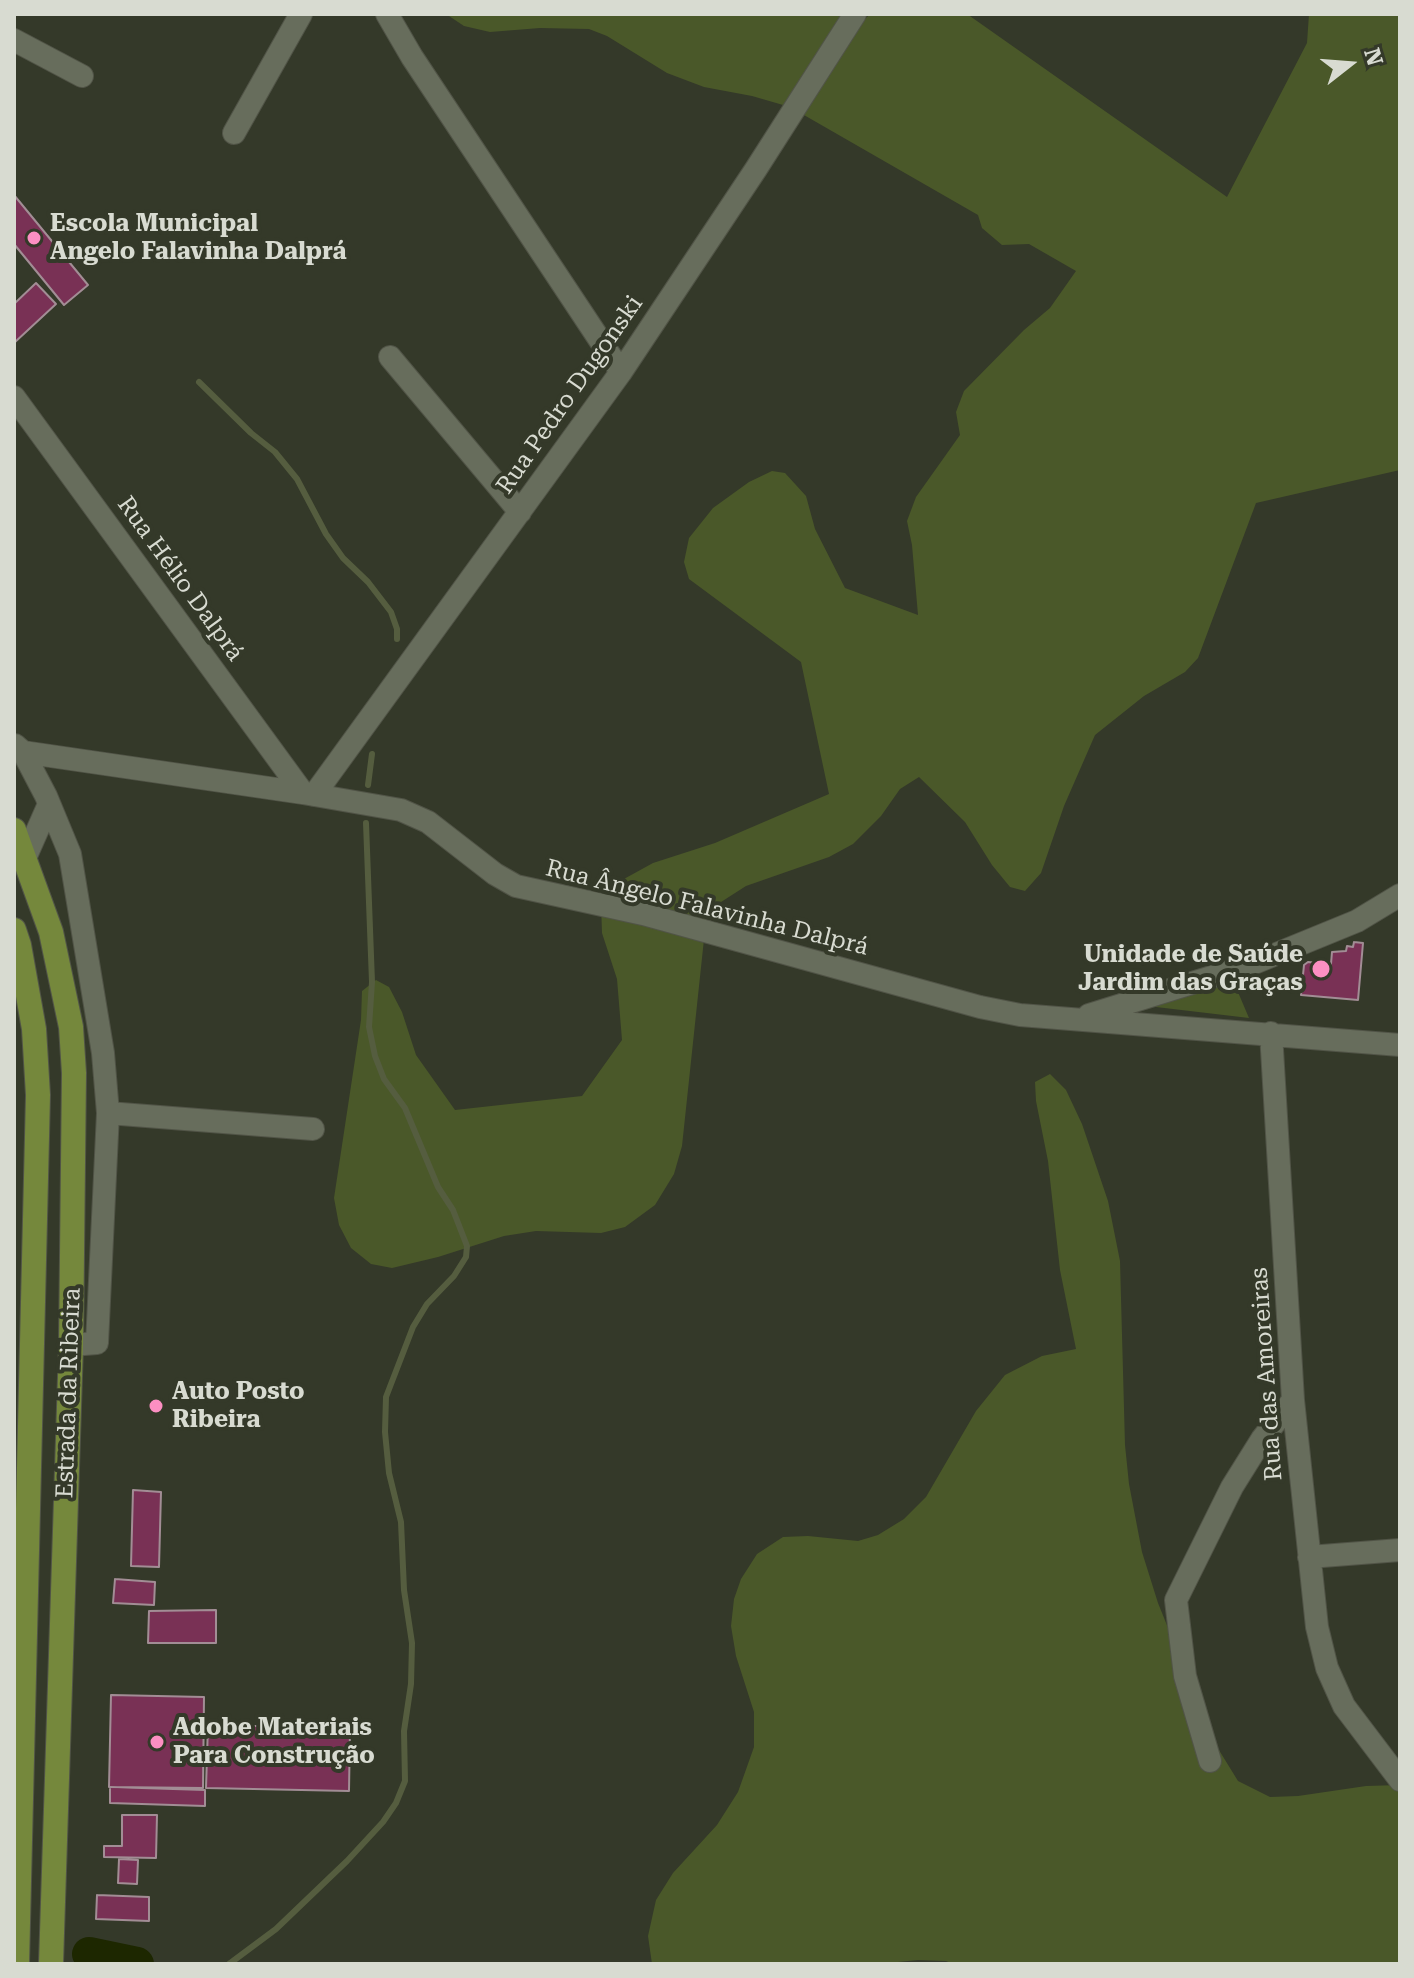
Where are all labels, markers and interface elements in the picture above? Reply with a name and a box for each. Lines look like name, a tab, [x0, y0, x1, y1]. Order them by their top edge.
north arrow	[1310, 24, 1390, 104]
text: N	[1359, 45, 1388, 69]
place label: Escola Municipal Angelo Falavinha Dalprá	[50, 210, 347, 266]
marker: Escola Municipal Angelo Falavinha Dalprá	[25, 229, 43, 247]
street label: Rua Pedro Dugonski	[491, 290, 649, 500]
street label: Rua Hélio Dalprá	[111, 491, 249, 667]
street label: Rua Ângelo Falavinha Dalprá	[543, 854, 871, 962]
place label: Unidade de Saúde Jardim das Graças	[1078, 941, 1303, 997]
marker: Unidade de Saúde Jardim das Graças	[1310, 958, 1332, 980]
street label: Rua das Amoreiras	[1245, 1266, 1289, 1482]
street label: Estrada da Ribeira	[51, 1287, 87, 1499]
place label: Auto Posto Ribeira	[172, 1378, 304, 1434]
marker: Auto Posto Ribeira	[147, 1397, 165, 1415]
place label: Adobe Materiais Para Construção	[173, 1714, 375, 1770]
marker: Adobe Materiais Para Construção	[148, 1733, 166, 1751]

